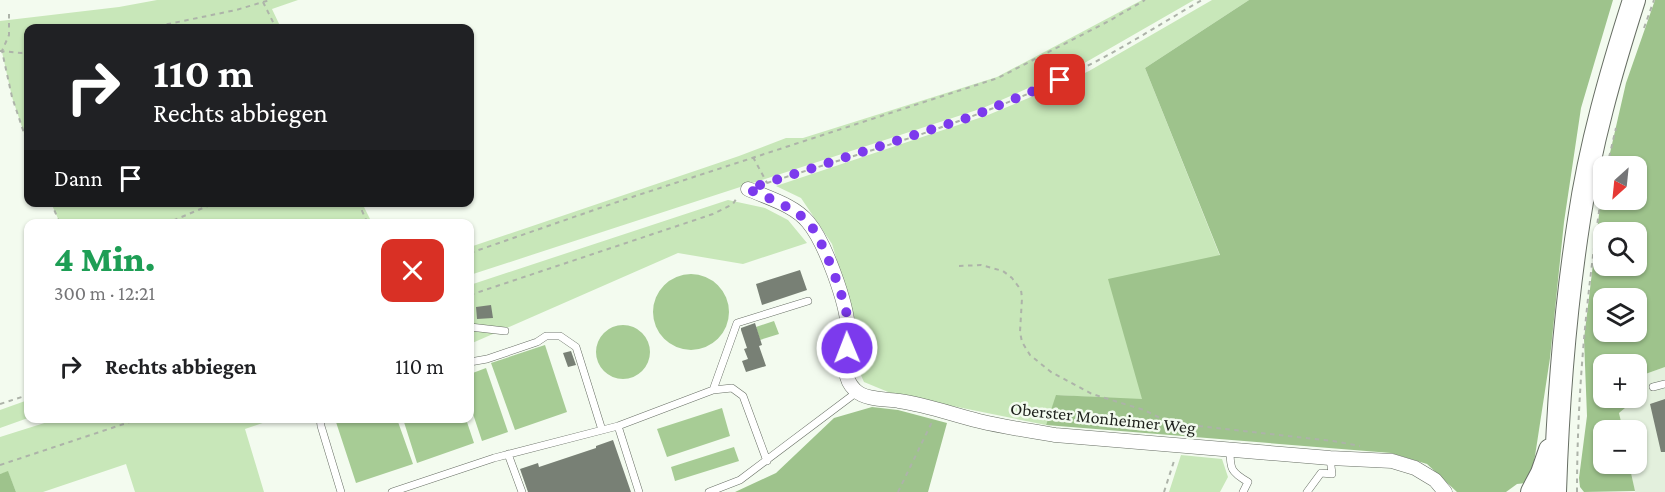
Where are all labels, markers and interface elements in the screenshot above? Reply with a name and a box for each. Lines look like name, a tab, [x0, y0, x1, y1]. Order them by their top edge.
icon: right	[54, 48, 132, 126]
text: 110 m	[153, 49, 254, 96]
pin	[1034, 54, 1085, 105]
icon: arrive	[1043, 63, 1076, 96]
text: Rechts abbiegen	[153, 98, 328, 128]
north arrow	[1593, 156, 1647, 210]
map controls	[1593, 156, 1647, 474]
icon: arrive	[114, 162, 147, 195]
text: Dann	[54, 166, 102, 191]
button: search	[1593, 222, 1647, 276]
text: 4 Min.	[54, 239, 155, 279]
button: close	[381, 239, 444, 302]
text: 300 m · 12:21	[54, 282, 155, 304]
button: layers	[1593, 288, 1647, 342]
position arrow	[815, 316, 879, 380]
icon: right	[54, 350, 87, 383]
text: Rechts abbiegen	[105, 354, 257, 379]
text: 110 m	[395, 354, 444, 379]
button: +	[1593, 354, 1647, 408]
street label: Oberster Monheimer Weg	[1009, 398, 1197, 438]
button: −	[1593, 420, 1647, 474]

